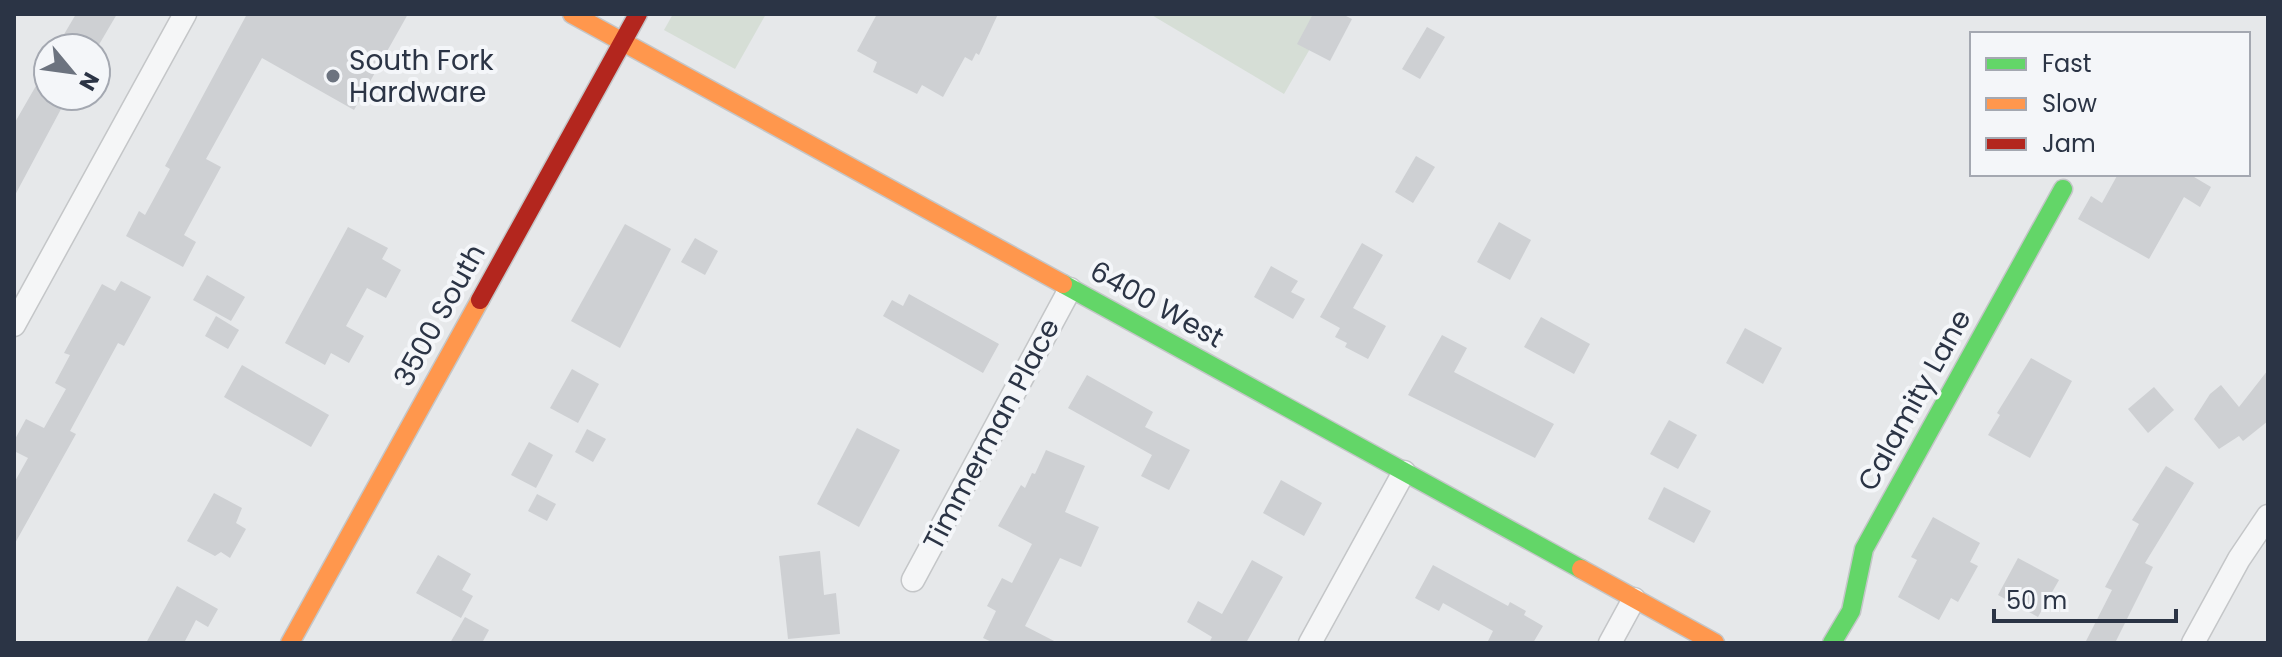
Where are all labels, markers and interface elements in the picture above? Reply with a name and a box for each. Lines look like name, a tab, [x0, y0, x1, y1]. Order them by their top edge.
north arrow	[32, 32, 112, 112]
legend	[1970, 32, 2250, 176]
place label: South Fork Hardware	[349, 41, 494, 112]
text: Fast	[2042, 47, 2092, 80]
text: N	[71, 67, 107, 96]
marker: South Fork Hardware	[324, 67, 342, 85]
text: Slow	[2042, 87, 2097, 120]
text: Jam	[2042, 127, 2096, 160]
street label: 3500 South	[384, 237, 495, 393]
street label: 6400 West	[1083, 252, 1231, 357]
street label: Calamity Lane	[1848, 303, 1980, 498]
street label: Timmerman Place	[914, 312, 1069, 557]
scale bar	[1994, 573, 2176, 623]
text: 50 m	[2006, 584, 2067, 617]

